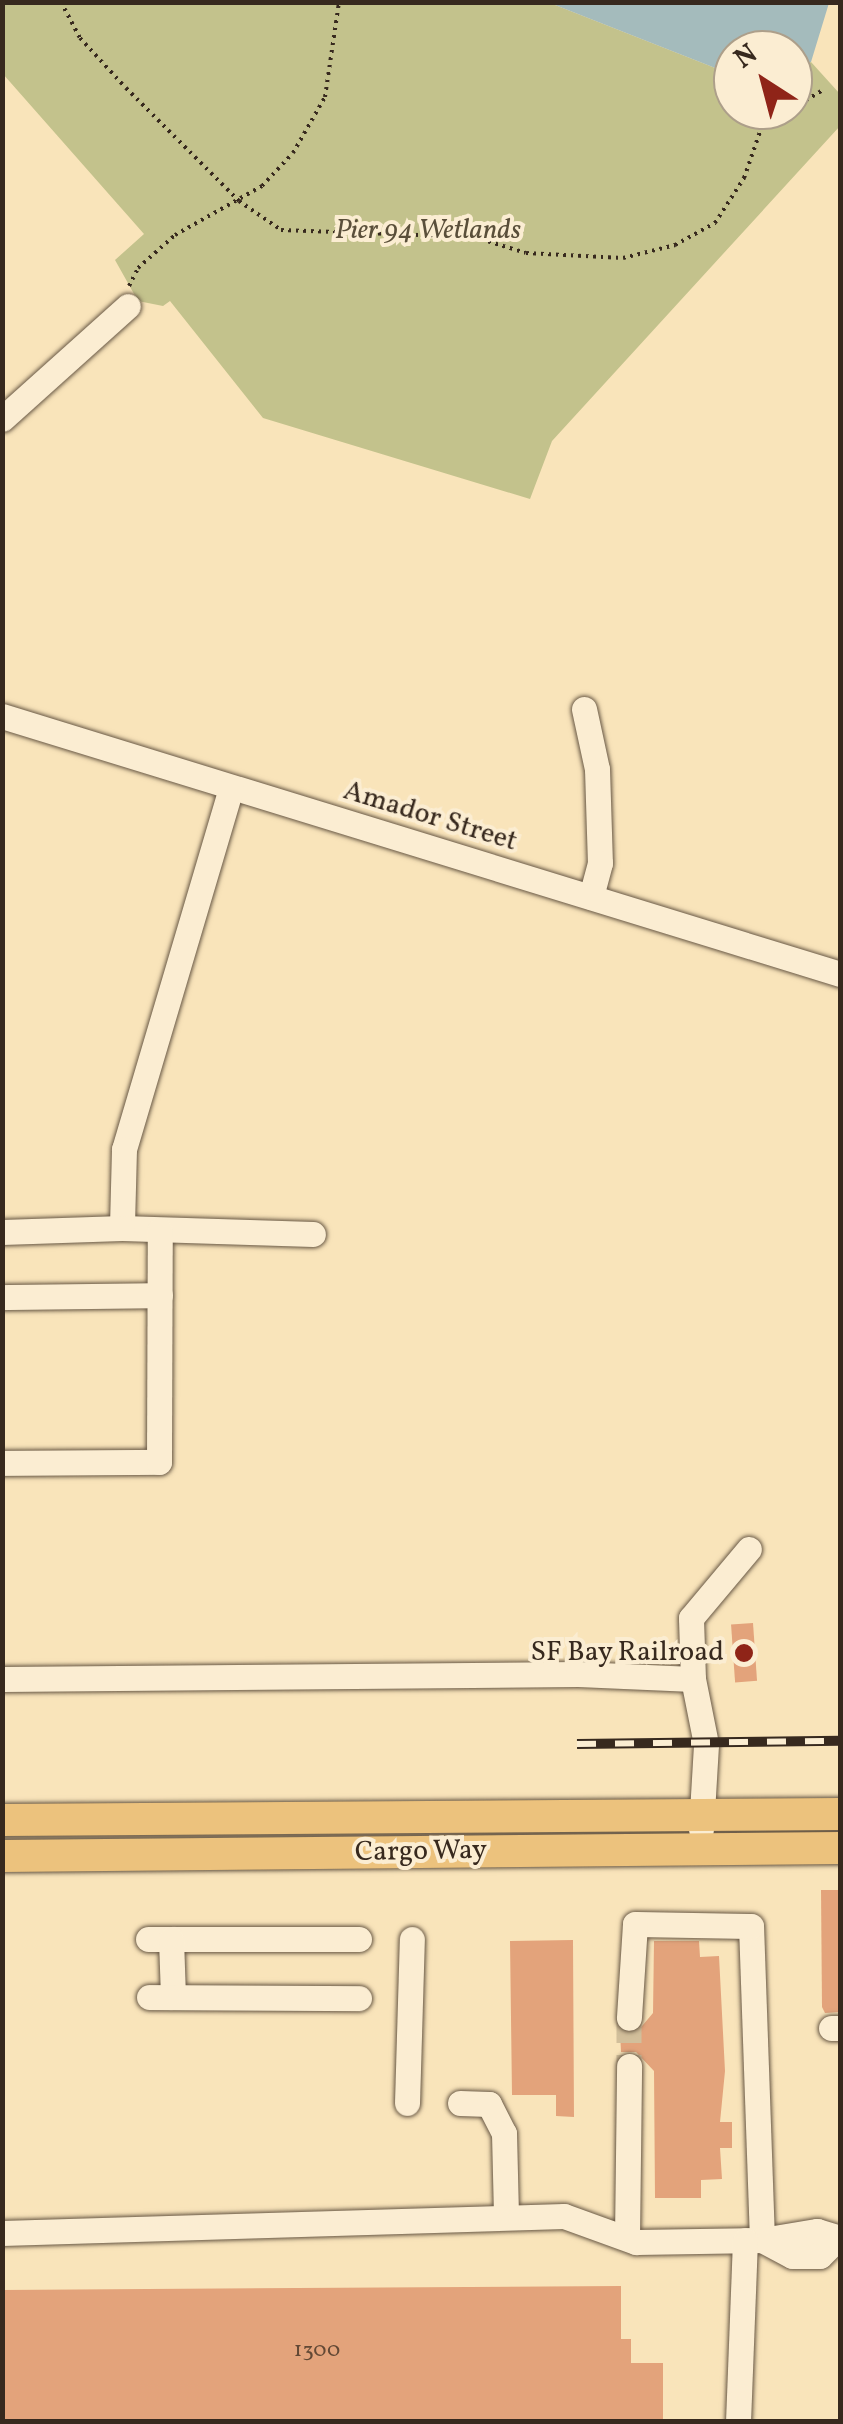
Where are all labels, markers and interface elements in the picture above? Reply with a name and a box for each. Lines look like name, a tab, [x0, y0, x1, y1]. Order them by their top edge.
north arrow	[713, 30, 813, 130]
text: N	[727, 35, 766, 79]
park label: Pier 94 Wetlands	[335, 214, 521, 248]
street label: Amador Street	[339, 775, 521, 859]
place label: SF Bay Railroad	[530, 1636, 724, 1670]
marker: SF Bay Railroad	[733, 1642, 755, 1664]
street label: Cargo Way	[354, 1834, 488, 1870]
house number: 1300	[294, 2338, 340, 2364]

